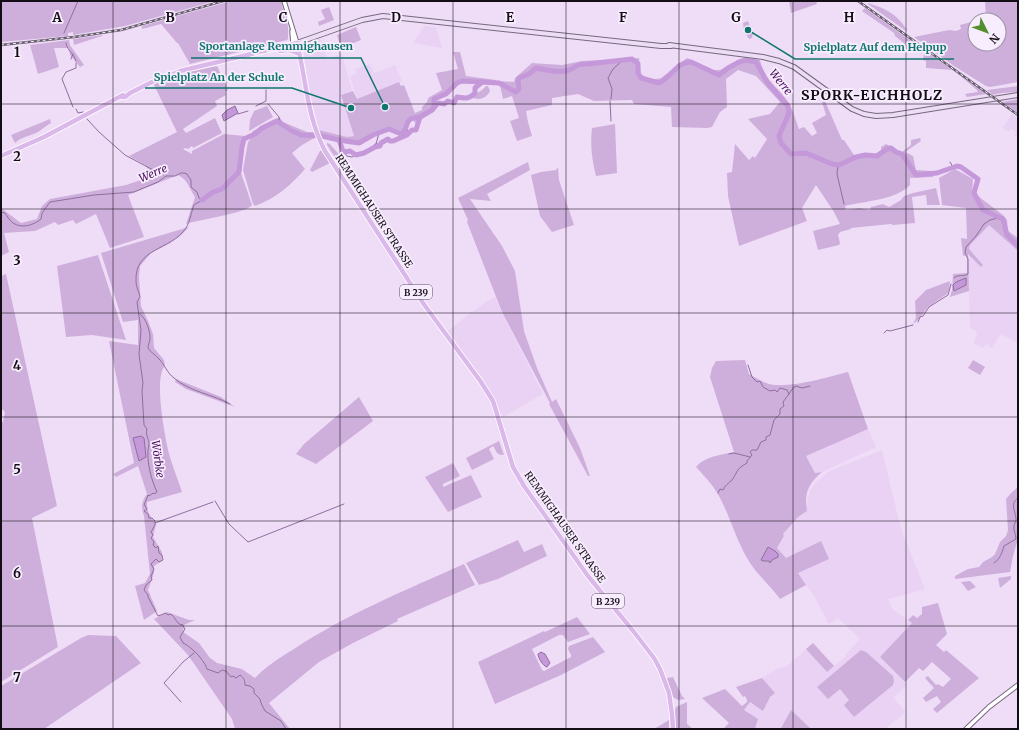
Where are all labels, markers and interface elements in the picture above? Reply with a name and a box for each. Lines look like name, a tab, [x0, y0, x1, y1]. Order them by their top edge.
text: A	[51, 9, 62, 26]
text: B	[165, 9, 175, 26]
text: C	[279, 9, 288, 26]
text: D	[391, 9, 401, 26]
text: E	[506, 9, 515, 26]
text: F	[619, 9, 627, 26]
text: G	[731, 9, 741, 26]
text: H	[844, 9, 855, 26]
north arrow	[967, 12, 1007, 52]
text: N	[986, 31, 1003, 47]
callout: Sportanlage Remmighausen	[191, 35, 361, 58]
callout: Spielplatz Auf dem Helpup	[795, 36, 954, 59]
text: Sportanlage Remmighausen	[199, 39, 354, 53]
text: Spielplatz Auf dem Helpup	[804, 40, 947, 54]
text: 1	[14, 44, 20, 61]
callout: Spielplatz An der Schule	[145, 65, 292, 88]
water label: Werre	[766, 66, 796, 98]
text: Spielplatz An der Schule	[154, 70, 284, 84]
district label: SPORK-EICHHOLZ	[801, 86, 943, 104]
text: 2	[13, 148, 21, 165]
street label: REMMIGHAUSER STRASSE	[332, 152, 416, 271]
water label: Werre	[137, 161, 170, 185]
text: 3	[13, 252, 21, 269]
road number: B 239	[400, 285, 432, 299]
text: 4	[13, 357, 22, 374]
water label: Wörbke	[148, 439, 168, 479]
text: 5	[13, 461, 21, 478]
street label: REMMIGHAUSER STRASSE	[522, 469, 609, 586]
text: 6	[13, 565, 21, 582]
road number: B 239	[592, 594, 624, 608]
text: 7	[13, 669, 21, 686]

